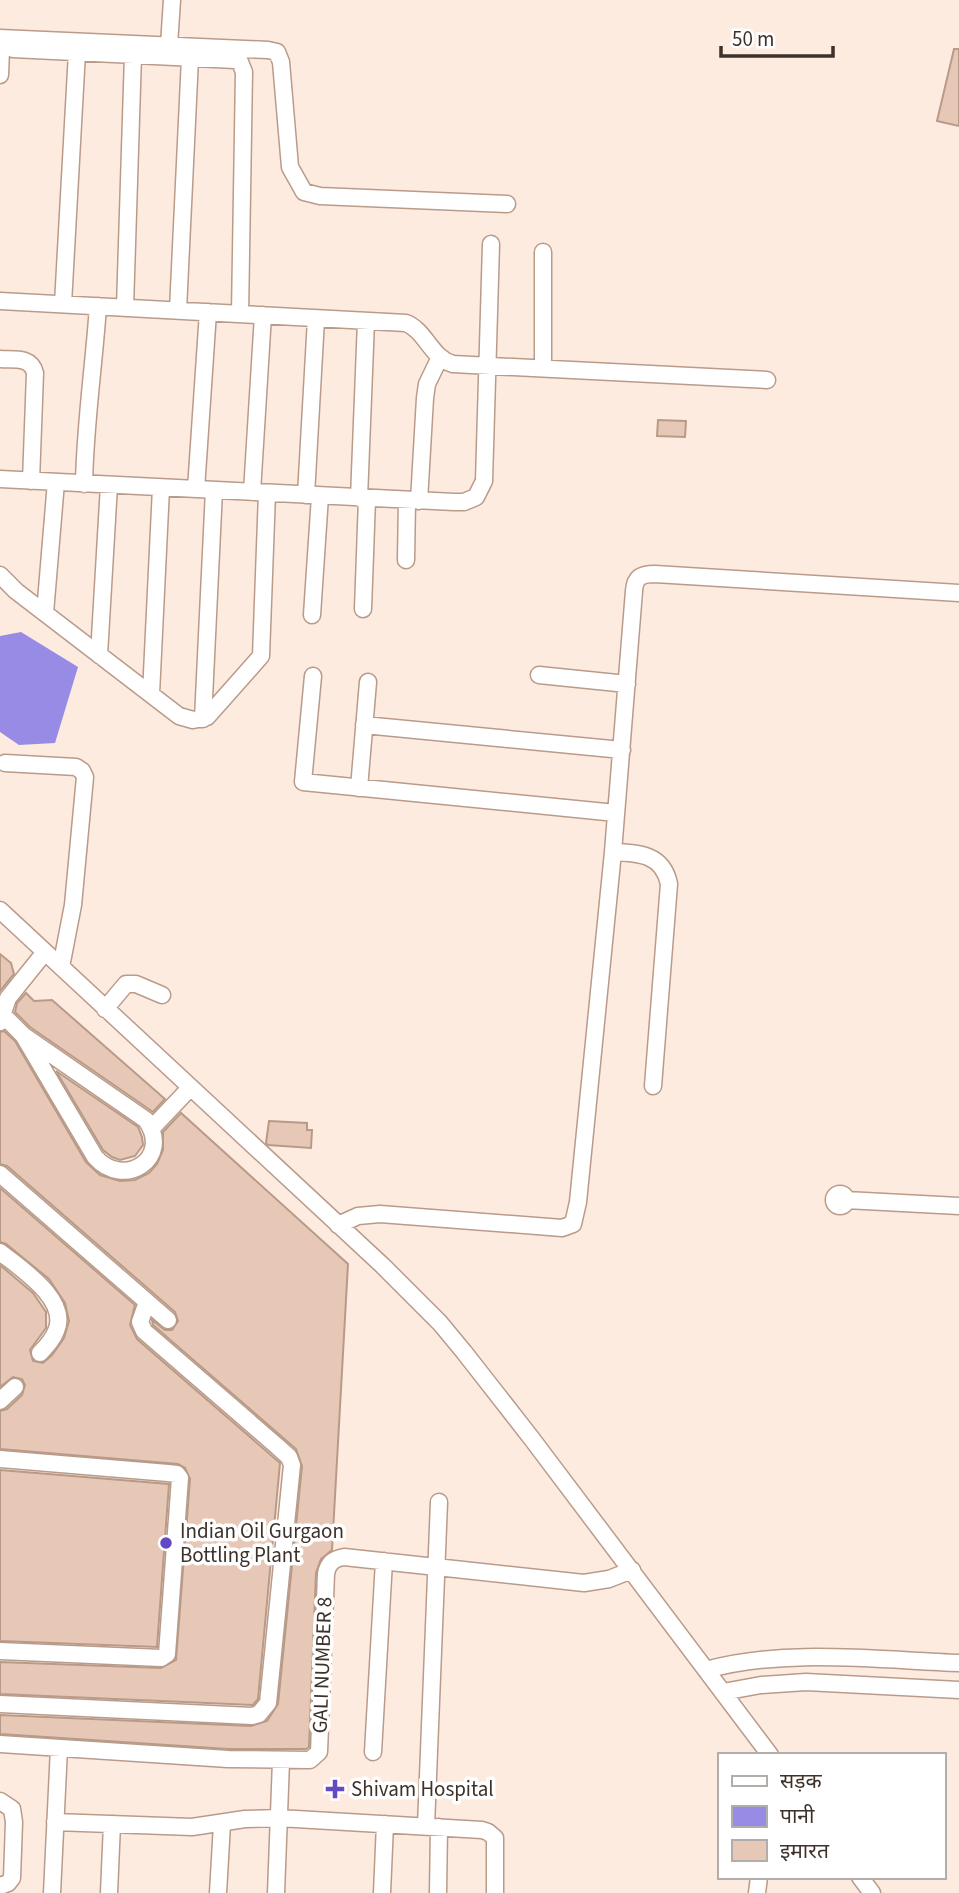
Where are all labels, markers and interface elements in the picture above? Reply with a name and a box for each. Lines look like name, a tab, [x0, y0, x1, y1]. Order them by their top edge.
scale bar	[721, 14, 833, 58]
text: 50 m	[732, 24, 774, 54]
place label: Indian Oil Gurgaon Bottling Plant	[180, 1516, 344, 1570]
marker: Indian Oil Gurgaon Bottling Plant	[158, 1535, 174, 1551]
street label: GALI NUMBER 8	[305, 1596, 339, 1734]
legend	[718, 1753, 945, 1879]
text: सड़क	[780, 1766, 822, 1796]
place label: Shivam Hospital	[351, 1774, 494, 1804]
marker: Shivam Hospital	[325, 1779, 345, 1799]
text: पानी	[780, 1801, 815, 1831]
text: इमारत	[780, 1836, 830, 1866]

